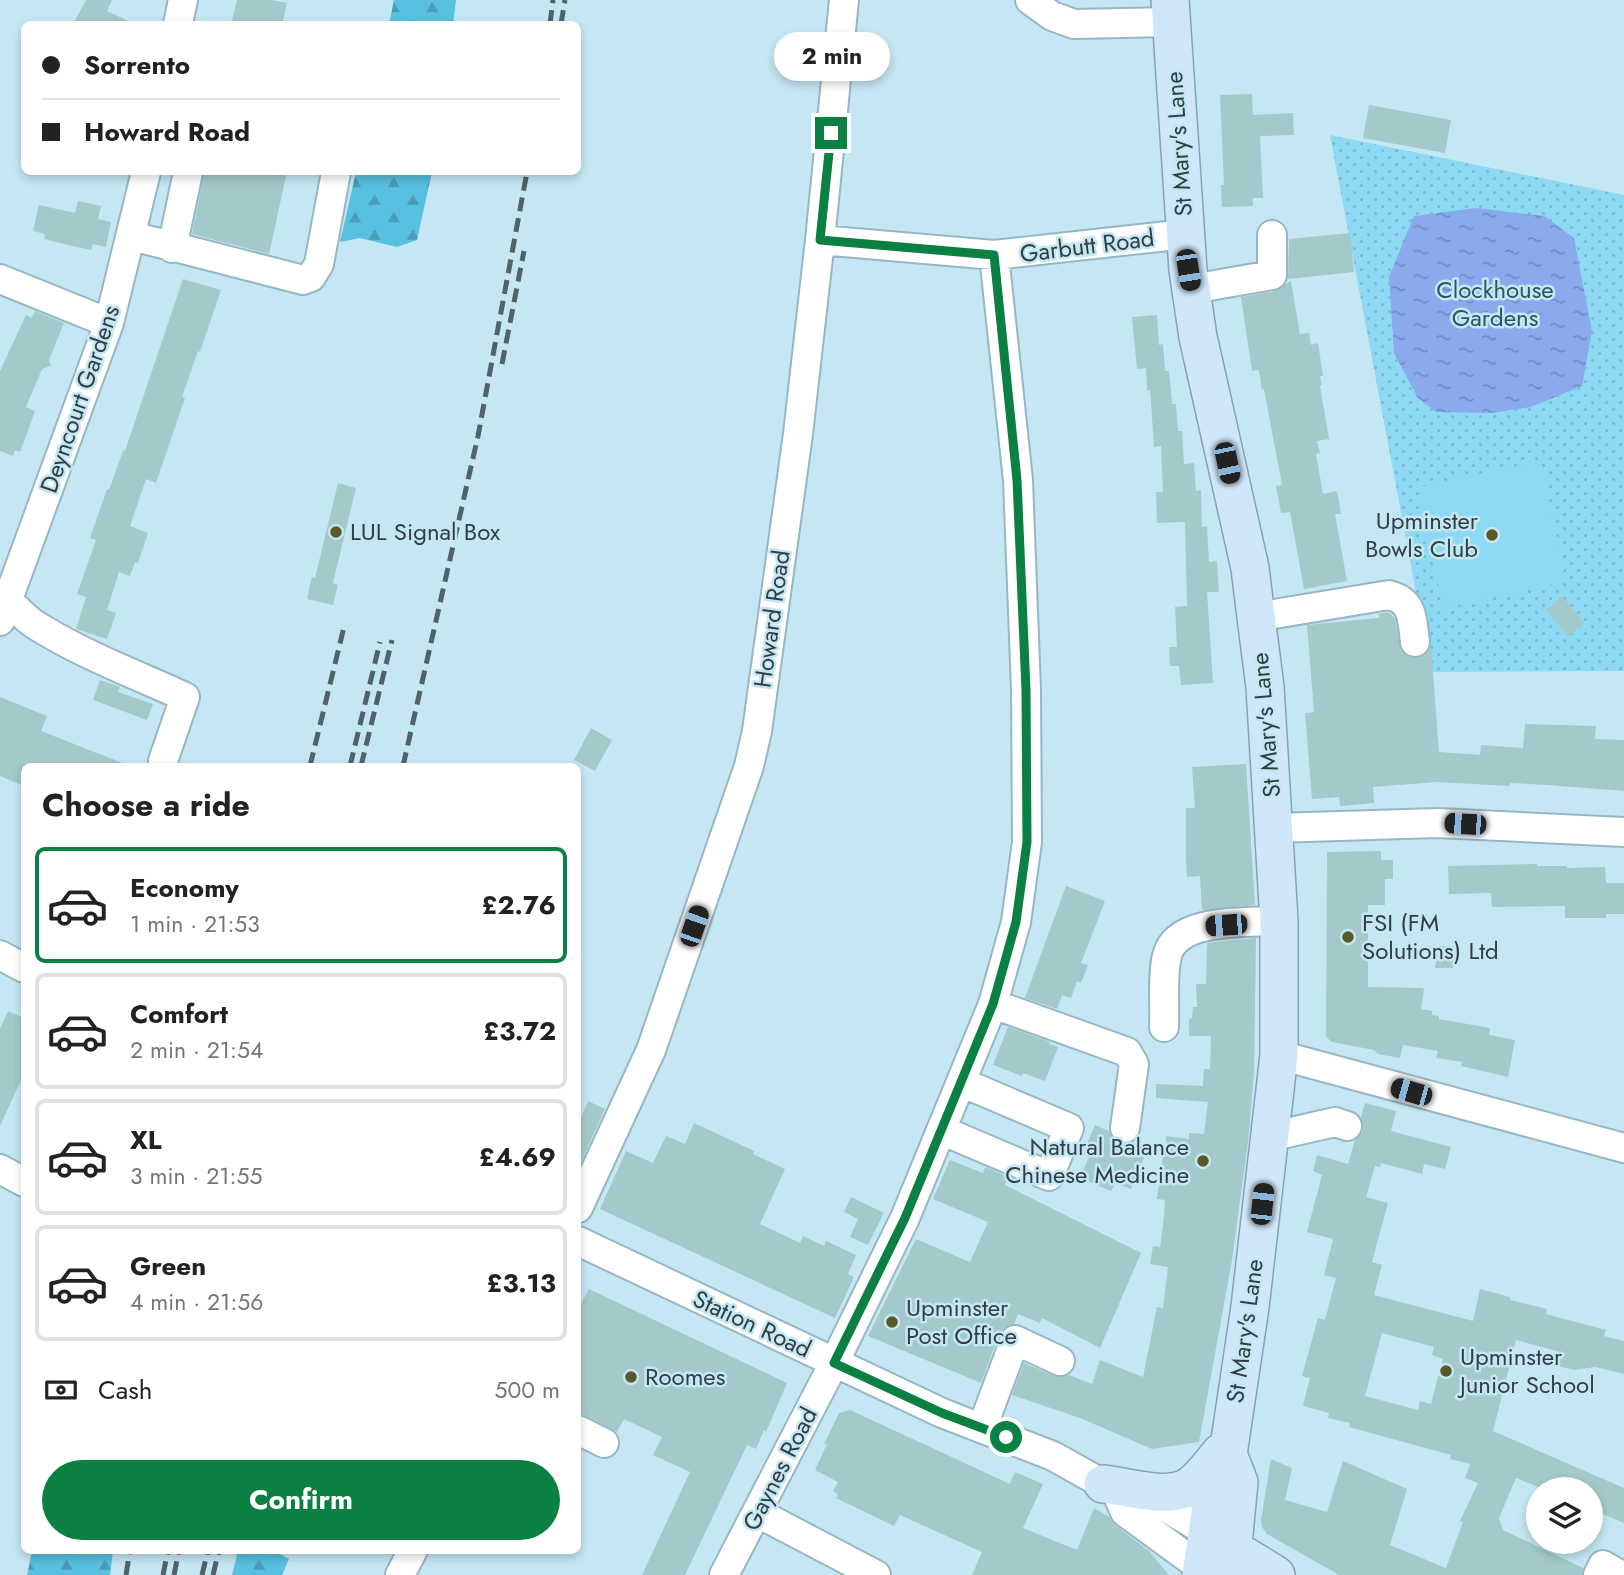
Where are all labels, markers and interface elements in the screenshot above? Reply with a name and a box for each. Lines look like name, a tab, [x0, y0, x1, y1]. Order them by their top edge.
callout: 2 min	[773, 32, 889, 80]
text: 2 min	[802, 39, 862, 73]
text: Sorrento	[84, 46, 190, 84]
street label: St Mary's Lane	[1156, 70, 1201, 218]
text: Howard Road	[84, 113, 250, 151]
route end	[815, 117, 847, 149]
street label: Garbutt Road	[1018, 220, 1156, 271]
car	[1175, 248, 1202, 292]
park label: Clockhouse Gardens	[1436, 272, 1554, 335]
street label: Deyncourt Gardens	[31, 300, 128, 497]
car	[1213, 440, 1242, 486]
place label: Upminster Bowls Club	[1365, 503, 1479, 566]
place label: LUL Signal Box	[350, 514, 501, 549]
marker: LUL Signal Box	[328, 524, 344, 540]
marker: Upminster Bowls Club	[1484, 527, 1500, 543]
street label: Howard Road	[745, 548, 798, 690]
street label: St Mary's Lane	[1242, 651, 1289, 799]
text: Choose a ride	[42, 782, 250, 828]
car	[1444, 812, 1487, 836]
text: Economy	[130, 869, 239, 907]
icon: car	[46, 874, 109, 937]
text: £2.76	[482, 886, 556, 924]
car	[678, 903, 711, 949]
place label: FSI (FM Solutions) Ltd	[1362, 905, 1499, 968]
text: 1 min · 21:53	[130, 907, 260, 941]
car	[1205, 913, 1248, 937]
marker: FSI (FM Solutions) Ltd	[1340, 929, 1356, 945]
text: Comfort	[130, 995, 228, 1033]
icon: car	[46, 1000, 109, 1063]
text: £3.72	[483, 1012, 556, 1050]
text: 2 min · 21:54	[130, 1033, 263, 1067]
car	[1388, 1076, 1435, 1108]
text: XL	[130, 1121, 162, 1159]
icon: car	[46, 1126, 109, 1189]
place label: Natural Balance Chinese Medicine	[1005, 1129, 1189, 1192]
text: £4.69	[479, 1138, 556, 1176]
marker: Natural Balance Chinese Medicine	[1195, 1153, 1211, 1169]
text: 3 min · 21:55	[130, 1159, 262, 1193]
car	[1250, 1182, 1275, 1226]
text: Green	[130, 1247, 206, 1285]
icon: car	[46, 1252, 109, 1315]
street label: St Mary's Lane	[1217, 1257, 1272, 1405]
text: £3.13	[487, 1264, 556, 1302]
street label: Station Road	[687, 1281, 817, 1366]
text: 4 min · 21:56	[130, 1285, 264, 1319]
place label: Upminster Post Office	[906, 1290, 1017, 1353]
marker: Upminster Post Office	[884, 1314, 900, 1330]
place label: Upminster Junior School	[1457, 1339, 1595, 1402]
place label: Roomes	[645, 1359, 725, 1394]
marker: Upminster Junior School	[1438, 1363, 1454, 1379]
marker: Roomes	[623, 1369, 639, 1385]
icon: cash	[42, 1371, 80, 1409]
text: Cash	[98, 1371, 152, 1409]
text: 500 m	[495, 1373, 560, 1407]
street label: Gaynes Road	[734, 1401, 826, 1536]
route start	[990, 1421, 1022, 1453]
button: Confirm	[42, 1460, 560, 1540]
map controls	[1526, 1477, 1603, 1554]
button: layers	[1526, 1477, 1603, 1554]

